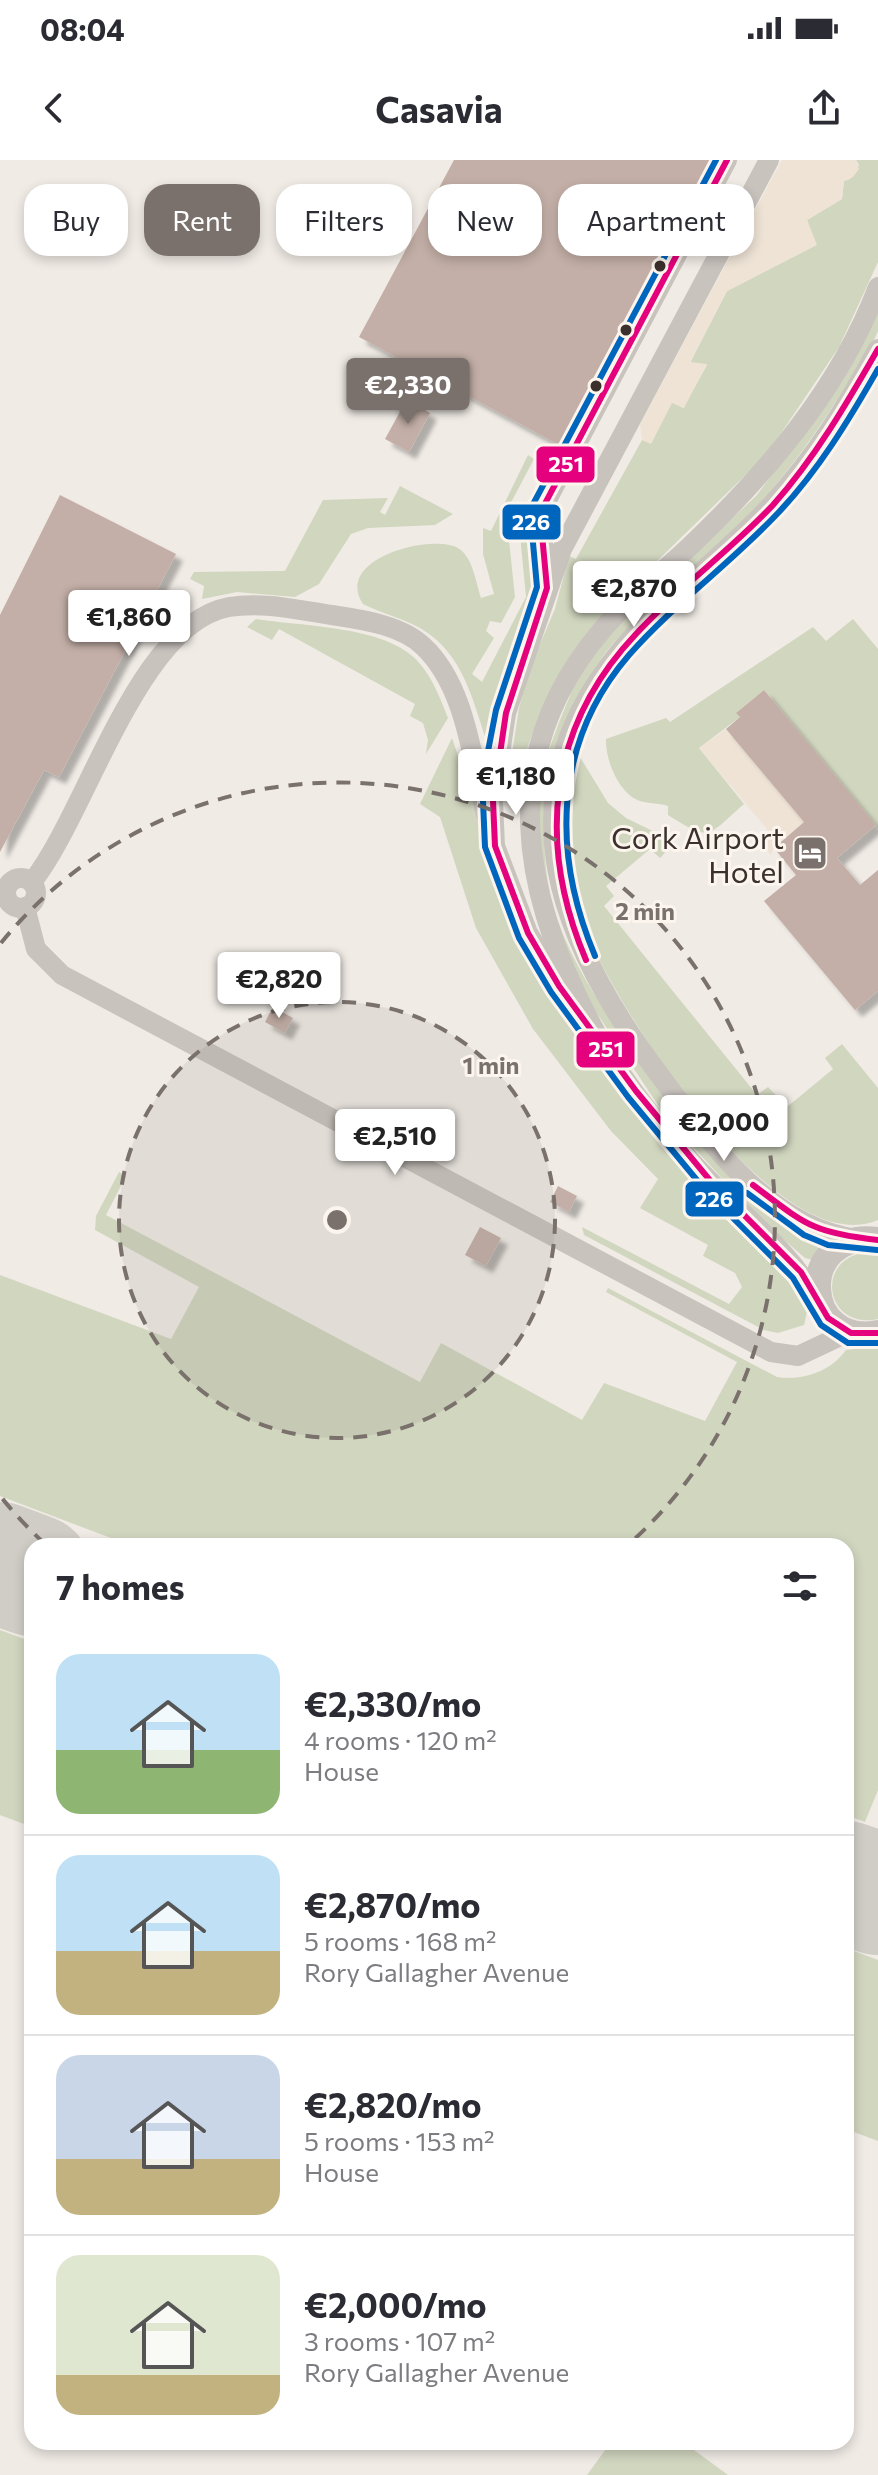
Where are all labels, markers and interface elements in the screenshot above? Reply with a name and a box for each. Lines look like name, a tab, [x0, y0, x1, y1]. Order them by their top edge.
text: 08:04	[40, 10, 125, 47]
icon: back	[32, 86, 76, 130]
text: Casavia	[375, 86, 503, 130]
icon: share	[802, 86, 846, 130]
chip: Buy	[24, 184, 128, 256]
chip: Rent	[144, 184, 260, 256]
chip: Filters	[276, 184, 412, 256]
chip: New	[428, 184, 542, 256]
chip: Apartment	[558, 184, 754, 256]
unlabelled marker	[652, 258, 668, 274]
unlabelled marker	[618, 322, 634, 338]
pin: €2,330	[343, 358, 473, 426]
text: €2,330	[364, 368, 452, 399]
unlabelled marker	[588, 378, 604, 394]
line badge: 251	[535, 445, 596, 484]
text: 251	[548, 450, 584, 477]
line badge: 226	[501, 503, 562, 541]
text: 226	[512, 508, 550, 535]
pin: €2,870	[569, 561, 699, 629]
text: €2,870	[591, 571, 677, 602]
pin: €1,860	[64, 590, 194, 658]
text: €1,860	[86, 600, 172, 631]
pin: €1,180	[451, 749, 581, 817]
text: €1,180	[476, 759, 556, 790]
place label: Cork Airport Hotel	[611, 818, 784, 889]
hotel icon: Cork Airport Hotel	[791, 834, 829, 872]
text: 2 min	[615, 896, 675, 925]
pin: €2,820	[214, 952, 344, 1020]
text: €2,820	[235, 962, 323, 993]
line badge: 251	[575, 1030, 636, 1069]
text: 251	[588, 1035, 624, 1062]
text: 1 min	[463, 1050, 519, 1079]
pin: €2,000	[659, 1095, 789, 1163]
text: €2,000	[678, 1105, 770, 1136]
pin: €2,510	[330, 1109, 460, 1177]
text: €2,510	[353, 1119, 437, 1150]
line badge: 226	[684, 1180, 745, 1218]
text: 226	[695, 1185, 733, 1212]
centre of rings	[323, 1206, 351, 1234]
icon: filters	[778, 1564, 822, 1608]
text: 7 homes	[56, 1565, 185, 1607]
text: €2,330/mo	[304, 1682, 481, 1724]
icon: home	[120, 1686, 216, 1782]
text: 4 rooms · 120 m²	[304, 1724, 497, 1755]
text: House	[304, 1755, 379, 1786]
text: €2,870/mo	[304, 1883, 481, 1925]
icon: home	[120, 1887, 216, 1983]
text: 5 rooms · 168 m²	[304, 1925, 496, 1956]
text: Rory Gallagher Avenue	[304, 1956, 569, 1987]
text: €2,820/mo	[304, 2083, 481, 2125]
icon: home	[120, 2087, 216, 2183]
text: 5 rooms · 153 m²	[304, 2125, 495, 2156]
text: House	[304, 2156, 379, 2187]
text: €2,000/mo	[304, 2283, 487, 2325]
icon: home	[120, 2287, 216, 2383]
text: 3 rooms · 107 m²	[304, 2325, 495, 2356]
text: Rory Gallagher Avenue	[304, 2356, 569, 2387]

